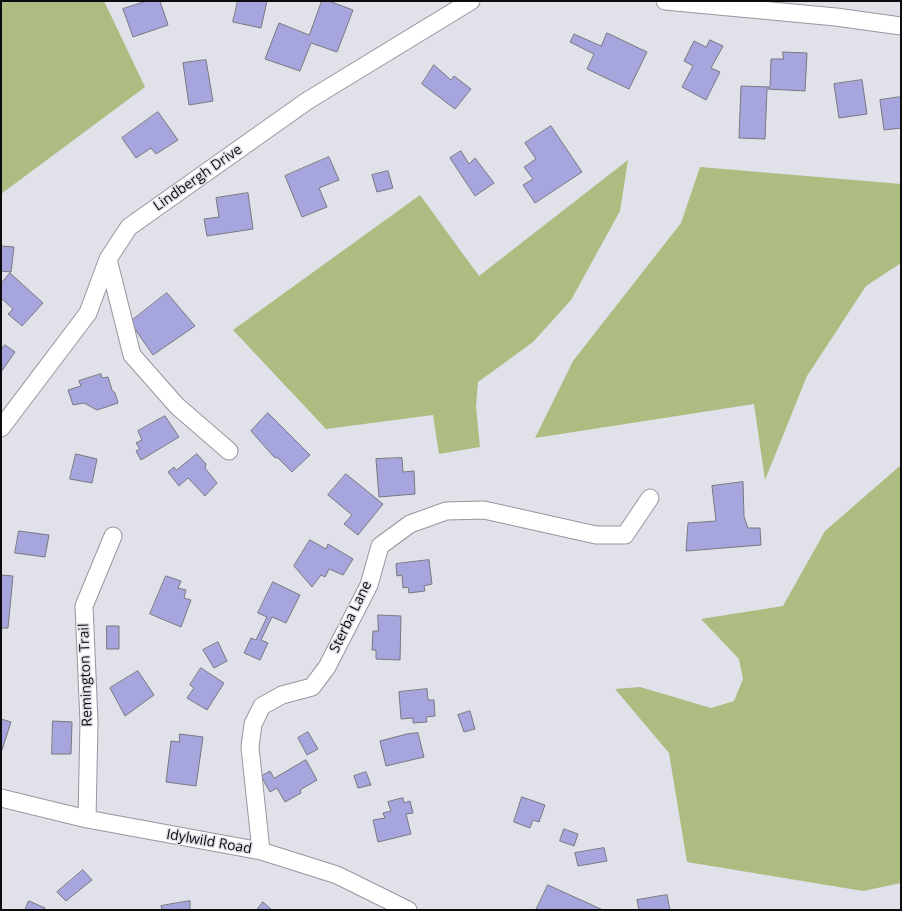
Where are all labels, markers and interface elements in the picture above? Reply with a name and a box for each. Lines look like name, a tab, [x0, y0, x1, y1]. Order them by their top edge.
street label: Lindbergh Drive	[150, 141, 246, 215]
street label: Sterba Lane	[326, 578, 376, 656]
street label: Remington Trail	[76, 623, 96, 727]
street label: Idylwild Road	[165, 826, 253, 858]

